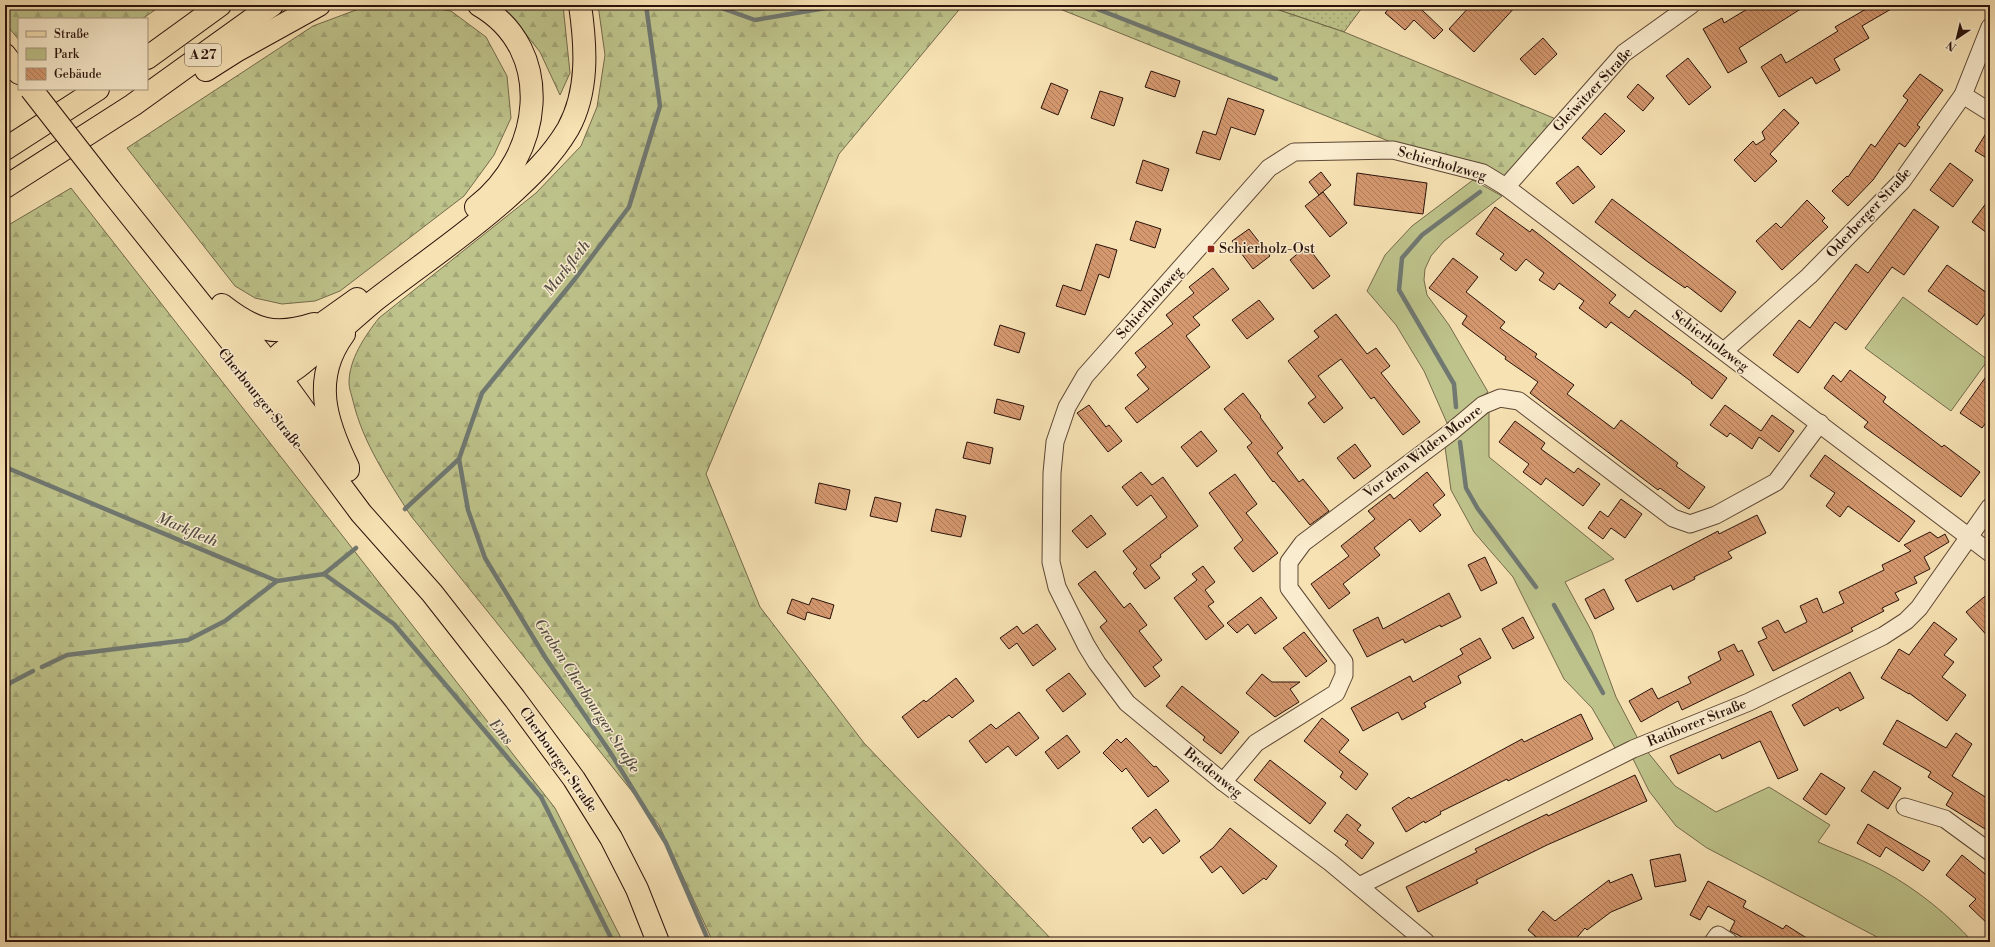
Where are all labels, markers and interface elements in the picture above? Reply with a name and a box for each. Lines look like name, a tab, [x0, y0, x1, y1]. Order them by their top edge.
legend	[18, 18, 148, 90]
north arrow	[1937, 18, 1977, 58]
text: Straße	[54, 27, 89, 42]
text: N	[1944, 37, 1959, 54]
road number: A 27	[185, 44, 221, 66]
street label: Gleiwitzer Straße	[1549, 44, 1637, 136]
text: Park	[54, 47, 80, 62]
text: Gebäude	[54, 67, 102, 82]
street label: Schierholzweg	[1395, 143, 1489, 186]
street label: Oderberger Straße	[1823, 164, 1915, 262]
water label: Markfleth	[540, 236, 595, 299]
place label: Schierholz-Ost	[1219, 240, 1315, 258]
marker: Schierholz-Ost	[1206, 244, 1216, 254]
street label: Schierholzweg	[1113, 262, 1188, 343]
street label: Schierholzweg	[1668, 306, 1753, 376]
street label: Cherbourger Straße	[214, 345, 306, 453]
street label: Vor dem Wilden Moore	[1359, 401, 1486, 503]
water label: Markfleth	[153, 509, 221, 552]
water label: Graben Cherbourger Straße	[530, 615, 644, 777]
street label: Ratiborer Straße	[1645, 695, 1749, 751]
street label: Cherbourger Straße	[515, 704, 601, 816]
water label: Ems	[484, 714, 517, 749]
street label: Bredenweg	[1179, 743, 1246, 803]

